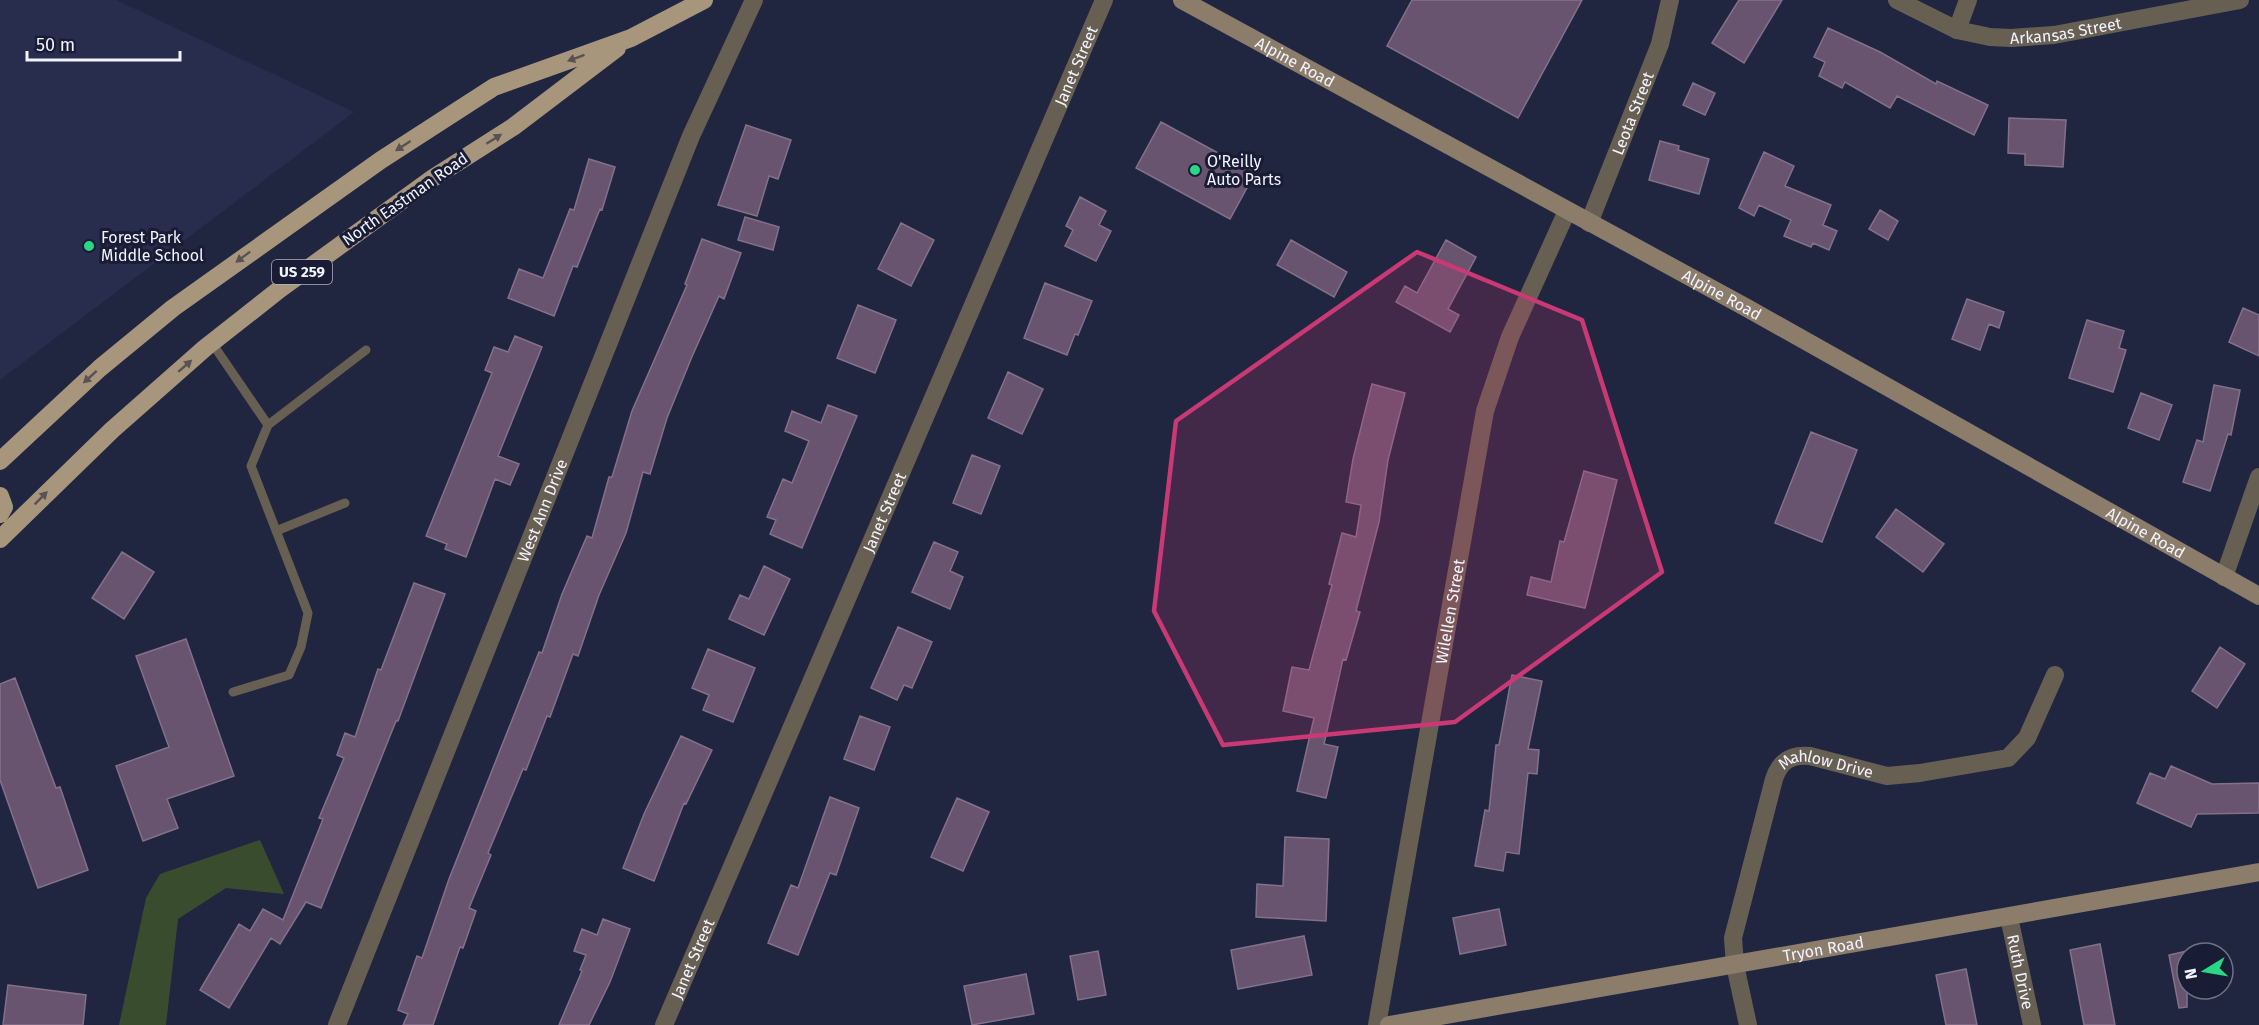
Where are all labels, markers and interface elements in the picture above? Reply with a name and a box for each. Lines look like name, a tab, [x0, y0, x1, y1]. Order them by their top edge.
street label: Arkansas Street	[2009, 13, 2123, 48]
street label: Janet Street	[1050, 23, 1101, 109]
scale bar	[27, 24, 180, 62]
street label: Alpine Road	[1252, 33, 1338, 91]
text: 50 m	[36, 34, 75, 56]
one-way arrow	[567, 53, 585, 63]
street label: Leota Street	[1607, 69, 1658, 158]
one-way arrow	[486, 134, 502, 145]
one-way arrow	[395, 140, 411, 151]
street label: North Eastman Road	[339, 149, 471, 249]
place label: O'Reilly Auto Parts	[1207, 152, 1281, 189]
marker: O'Reilly Auto Parts	[1188, 163, 1202, 177]
place label: Forest Park Middle School	[101, 228, 204, 265]
marker: Forest Park Middle School	[82, 239, 96, 253]
one-way arrow	[235, 250, 250, 262]
road number: US 259	[272, 260, 332, 284]
street label: Alpine Road	[1679, 265, 1765, 324]
one-way arrow	[177, 360, 192, 373]
one-way arrow	[82, 370, 97, 384]
street label: West Ann Drive	[513, 456, 571, 564]
street label: Janet Street	[859, 469, 910, 555]
one-way arrow	[34, 491, 49, 505]
street label: Alpine Road	[2103, 503, 2188, 562]
street label: Wilellen Street	[1431, 557, 1468, 665]
street label: Mahlow Drive	[1774, 746, 1875, 782]
street label: Janet Street	[667, 916, 718, 1002]
street label: Tryon Road	[1781, 932, 1865, 965]
street label: Ruth Drive	[2003, 933, 2038, 1011]
north arrow	[2175, 941, 2235, 1001]
text: N	[2180, 967, 2201, 981]

